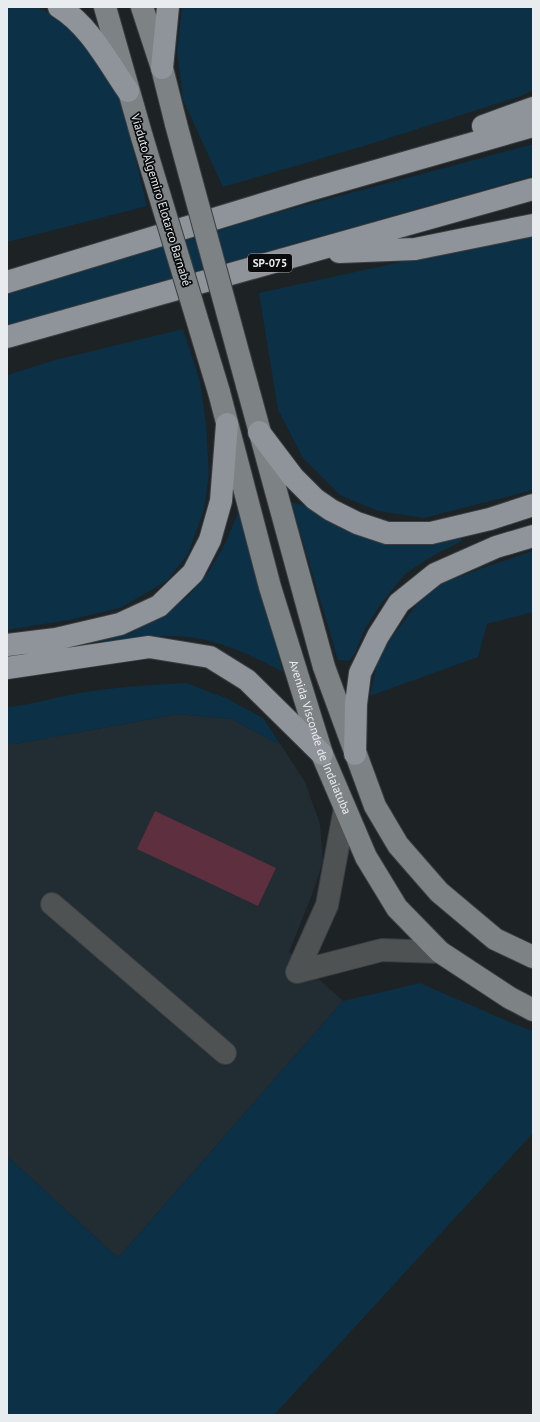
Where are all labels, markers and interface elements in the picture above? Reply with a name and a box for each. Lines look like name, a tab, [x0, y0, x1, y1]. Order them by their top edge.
street label: Viaduto Algemiro Elotarco Barnabé	[128, 111, 195, 288]
road number: SP-075	[248, 254, 292, 272]
street label: Avenida Visconde de Indaiatuba	[286, 658, 355, 817]

